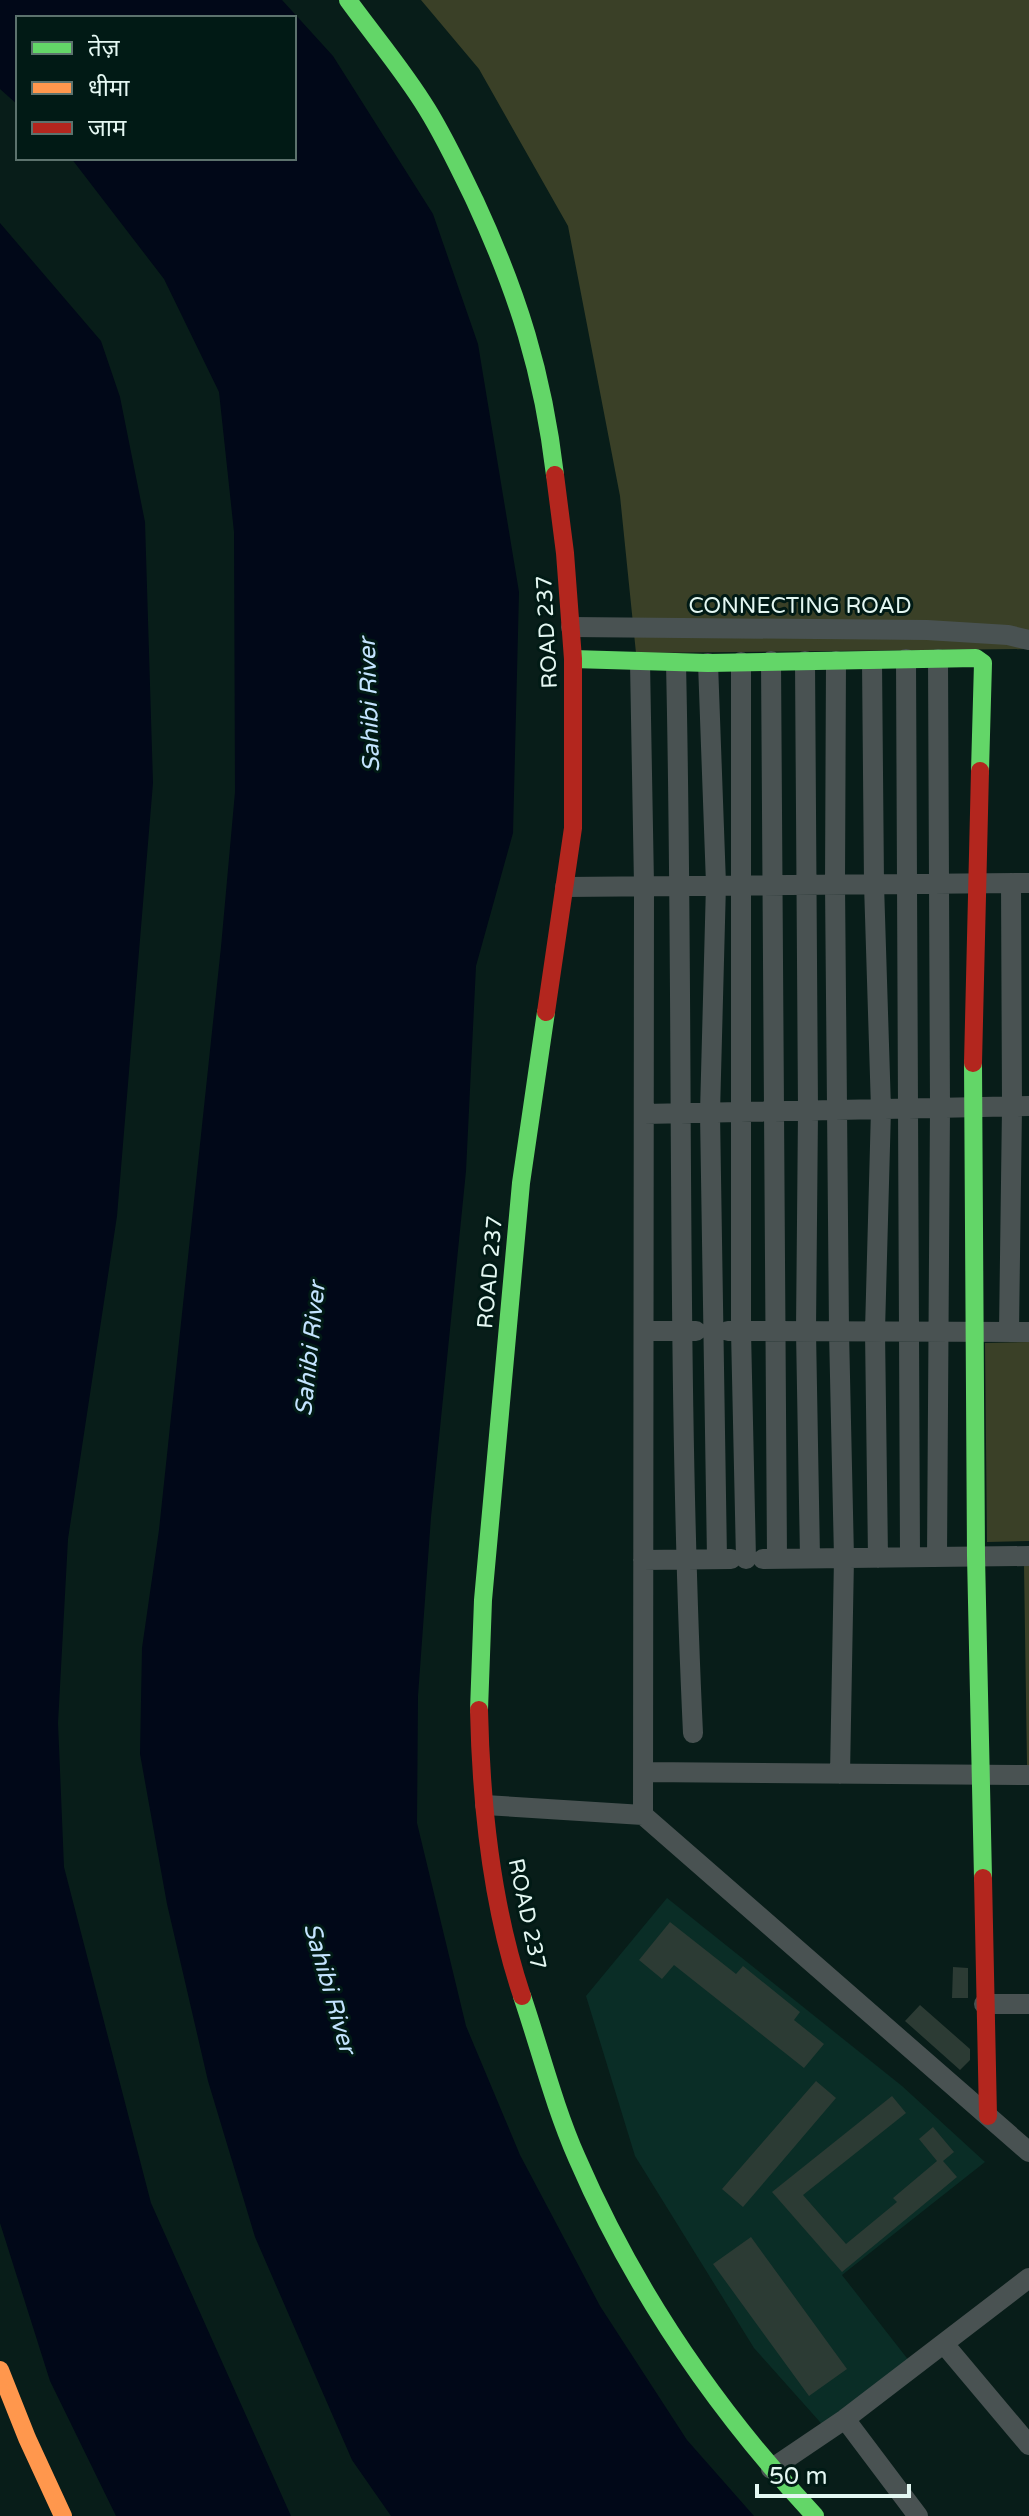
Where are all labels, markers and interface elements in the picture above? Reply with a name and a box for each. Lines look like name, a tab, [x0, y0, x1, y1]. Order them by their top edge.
legend	[16, 16, 296, 160]
text: तेज़	[88, 34, 121, 63]
text: धीमा	[88, 74, 130, 103]
text: जाम	[88, 114, 127, 143]
street label: ROAD 237	[531, 575, 563, 689]
street label: CONNECTING ROAD	[688, 593, 912, 619]
water label: Sahibi River	[353, 634, 386, 773]
street label: ROAD 237	[472, 1215, 508, 1330]
water label: Sahibi River	[289, 1278, 332, 1418]
street label: ROAD 237	[503, 1856, 552, 1972]
water label: Sahibi River	[297, 1919, 363, 2060]
scale bar	[757, 2448, 909, 2498]
text: 50 m	[769, 2462, 827, 2491]

